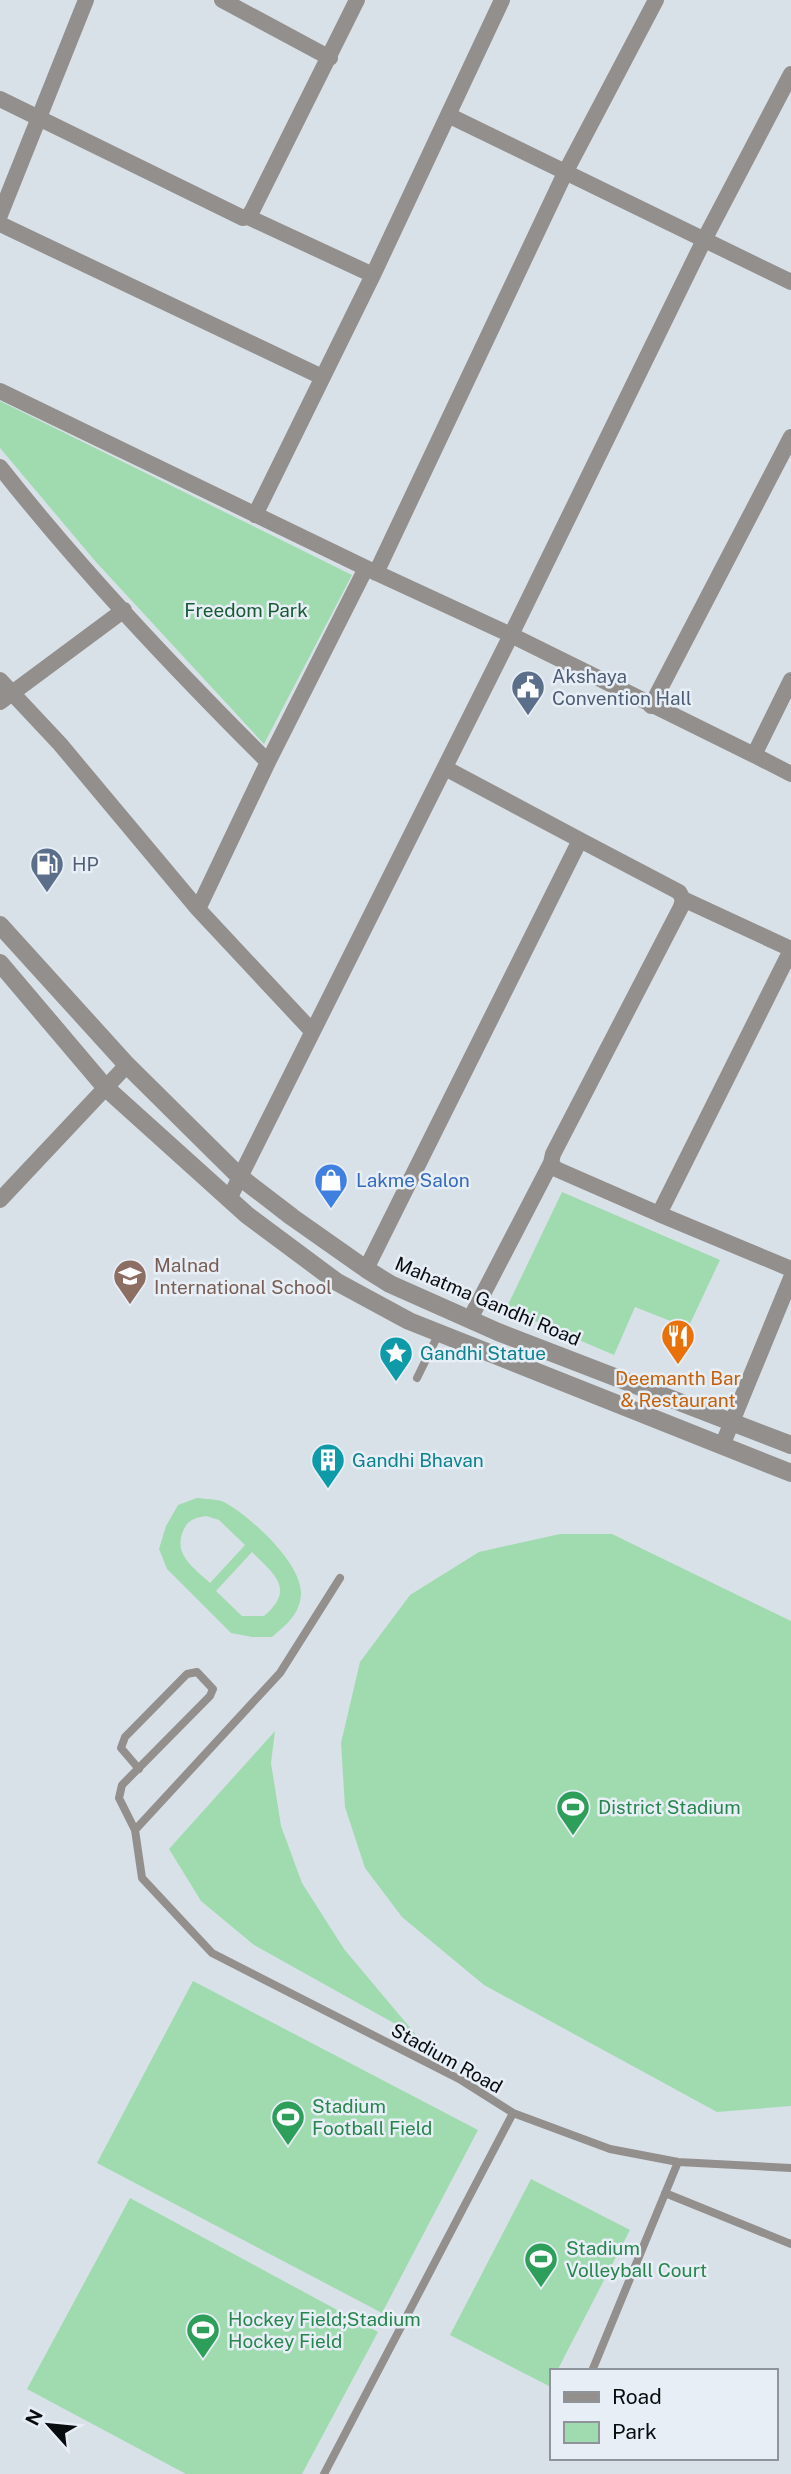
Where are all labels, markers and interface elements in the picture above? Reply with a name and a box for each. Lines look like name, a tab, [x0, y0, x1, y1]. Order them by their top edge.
park label: Freedom Park	[184, 599, 308, 621]
place label: Akshaya Convention Hall	[552, 665, 692, 709]
public building icon: Akshaya Convention Hall	[509, 668, 547, 717]
fuel station icon: HP	[28, 845, 66, 894]
place label: HP	[72, 853, 99, 875]
shop icon: Lakme Salon	[312, 1161, 350, 1210]
place label: Lakme Salon	[356, 1169, 470, 1191]
street label: Mahatma Gandhi Road	[392, 1252, 584, 1350]
place label: Malnad International School	[154, 1254, 332, 1298]
school or university icon: Malnad International School	[111, 1257, 149, 1306]
restaurant icon: Deemanth Bar & Restaurant	[659, 1317, 697, 1366]
place icon: Gandhi Statue	[377, 1334, 415, 1383]
place label: Gandhi Statue	[420, 1342, 546, 1364]
place label: Deemanth Bar & Restaurant	[615, 1367, 741, 1411]
building icon: Gandhi Bhavan	[309, 1441, 347, 1490]
place label: Gandhi Bhavan	[352, 1449, 484, 1471]
sports icon: District Stadium	[554, 1788, 592, 1837]
place label: District Stadium	[598, 1796, 741, 1818]
street label: Stadium Road	[388, 2018, 506, 2098]
place label: Stadium Football Field	[312, 2095, 432, 2139]
sports icon: Stadium Football Field	[269, 2098, 307, 2147]
place label: Stadium Volleyball Court	[566, 2237, 707, 2281]
sports icon: Stadium Volleyball Court	[522, 2240, 560, 2289]
place label: Hockey Field;Stadium Hockey Field	[228, 2308, 421, 2352]
sports icon: Hockey Field;Stadium Hockey Field	[184, 2311, 222, 2360]
legend	[550, 2369, 777, 2460]
text: Road	[612, 2384, 662, 2409]
north arrow	[14, 2390, 84, 2460]
text: N	[21, 2406, 47, 2429]
text: Park	[612, 2419, 657, 2444]

